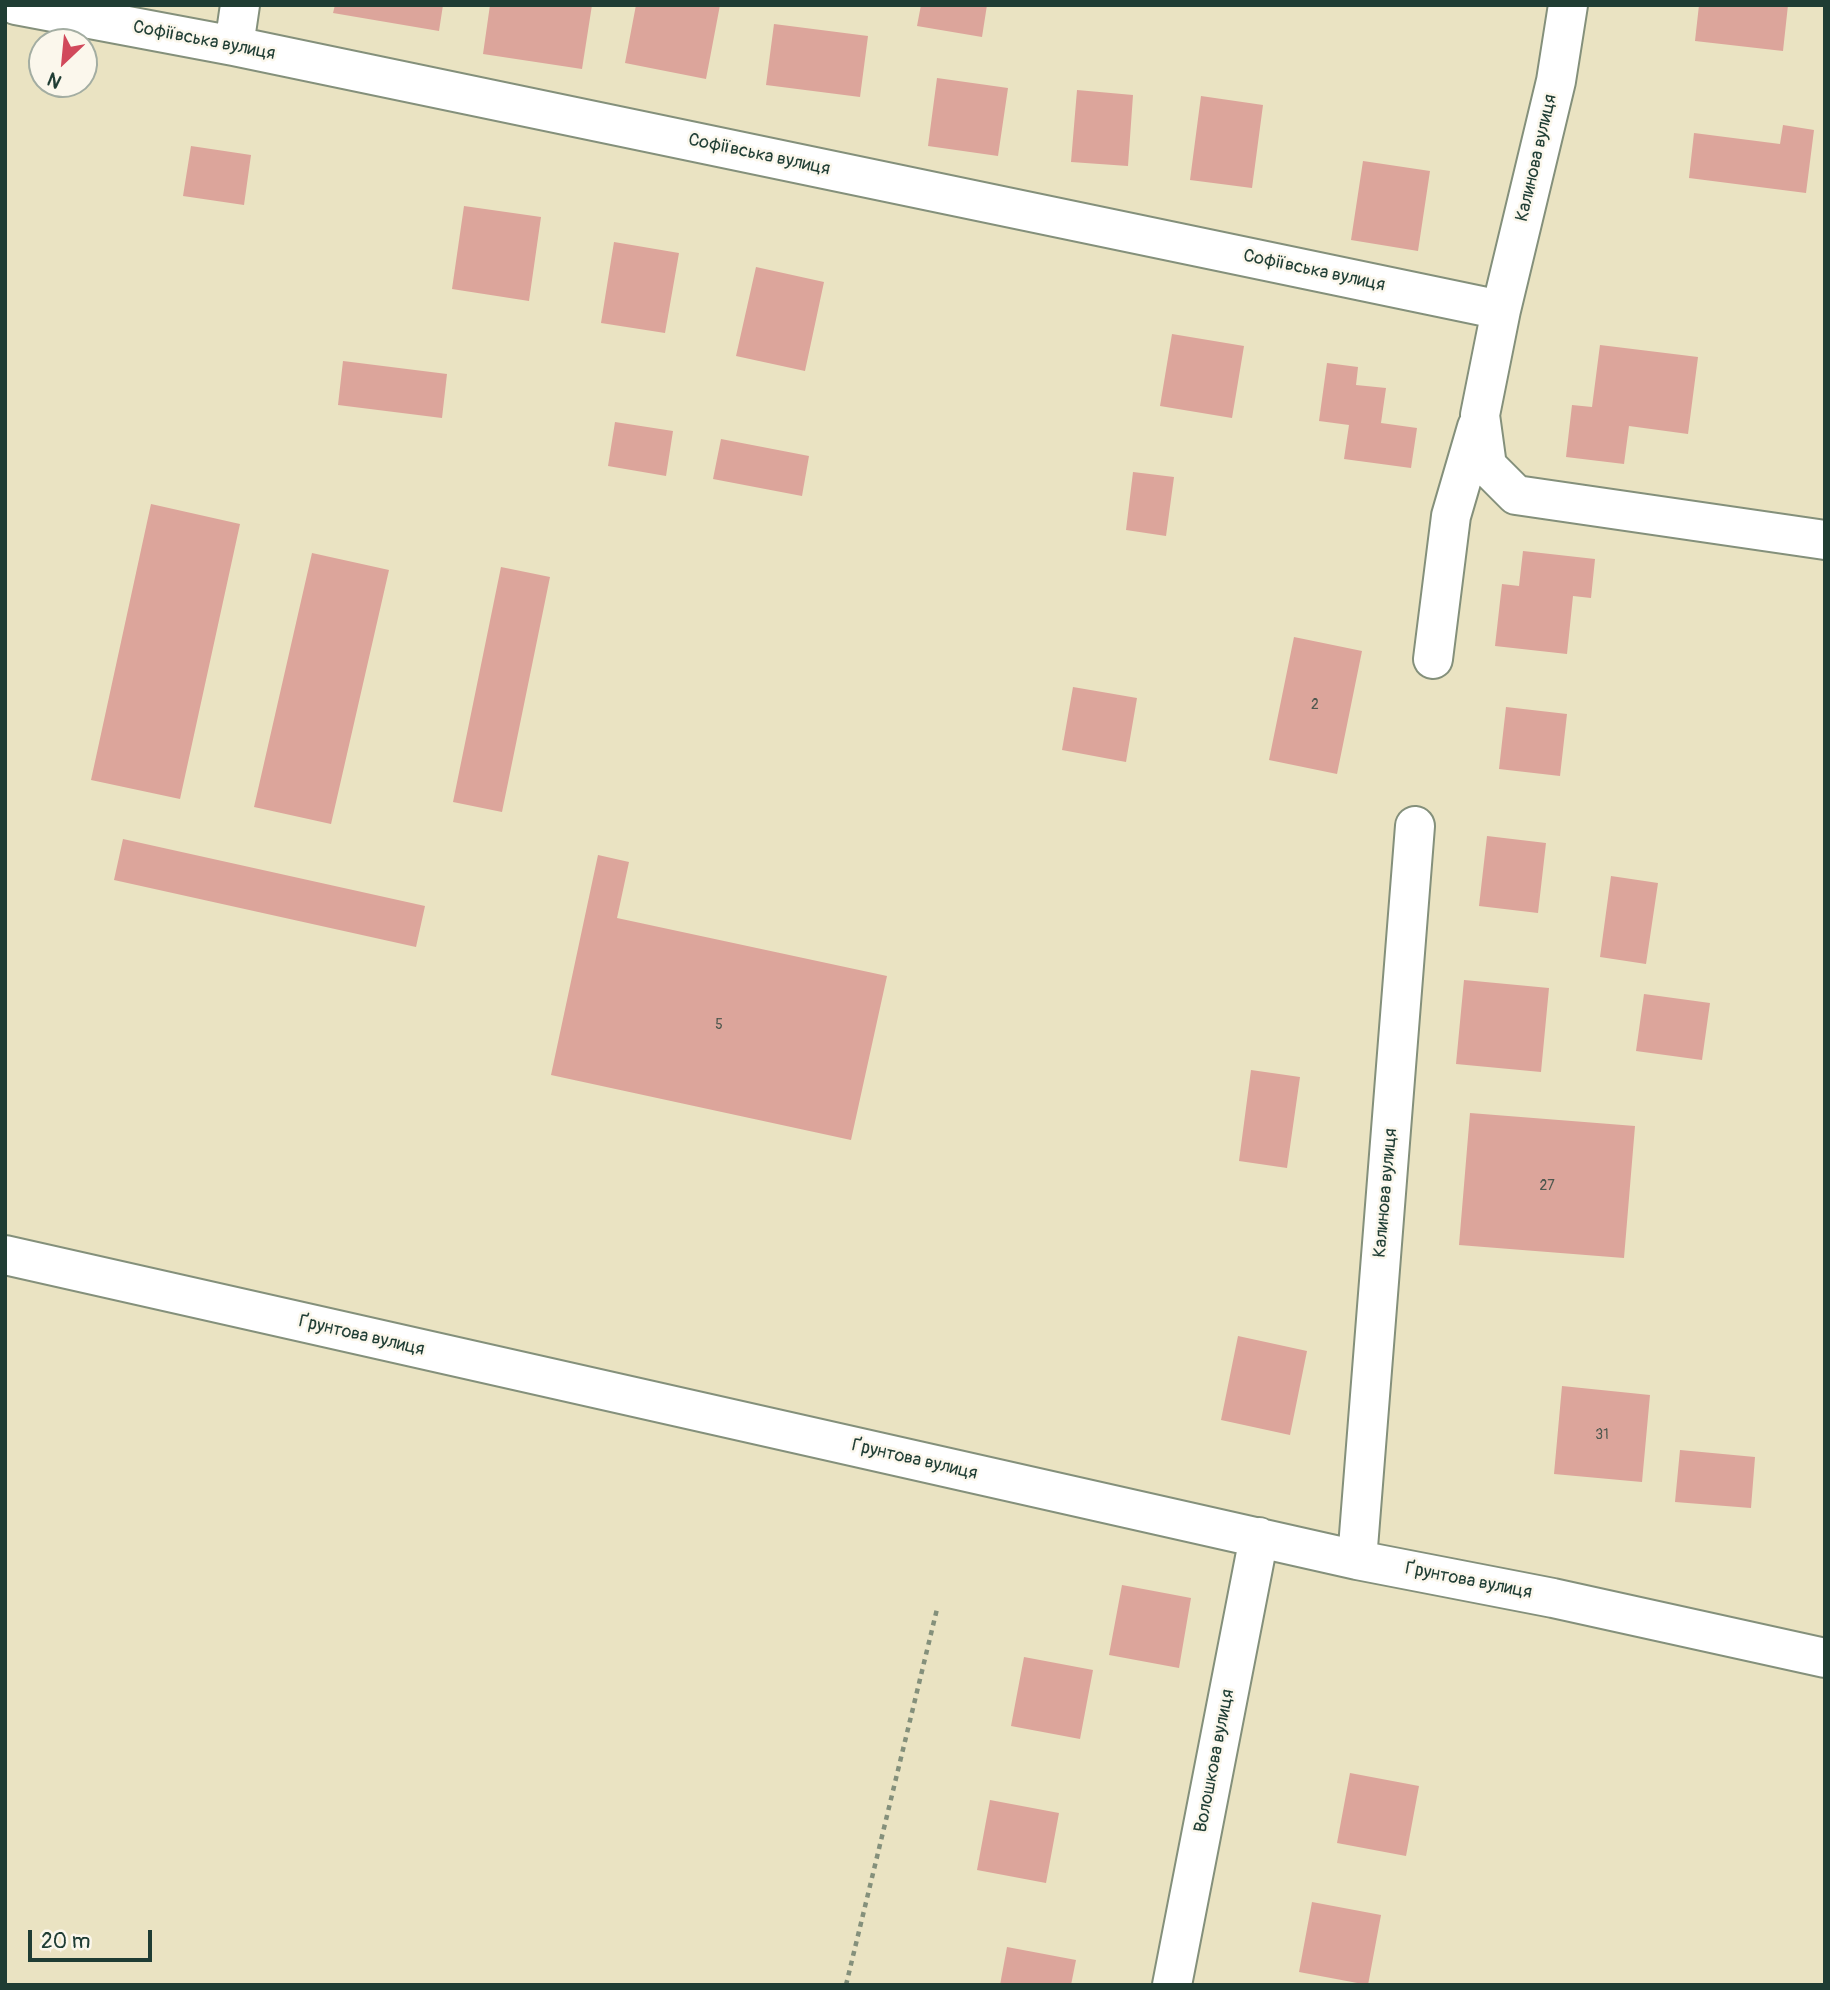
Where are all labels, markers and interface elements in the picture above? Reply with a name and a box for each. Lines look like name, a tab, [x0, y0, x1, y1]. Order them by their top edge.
street label: Софіївська вулиця	[131, 17, 277, 65]
north arrow	[28, 28, 98, 98]
text: N	[44, 66, 66, 94]
street label: Калинова вулиця	[1512, 92, 1562, 224]
street label: Софіївська вулиця	[686, 129, 832, 181]
street label: Софіївська вулиця	[1241, 245, 1387, 297]
house number: 2	[1311, 697, 1319, 713]
house number: 5	[715, 1017, 723, 1033]
street label: Калинова вулиця	[1370, 1127, 1402, 1259]
house number: 27	[1539, 1178, 1555, 1194]
street label: Ґрунтова вулиця	[295, 1311, 427, 1361]
house number: 31	[1595, 1427, 1609, 1443]
street label: Ґрунтова вулиця	[848, 1435, 980, 1485]
street label: Ґрунтова вулиця	[1402, 1558, 1534, 1604]
street label: Волошкова вулиця	[1191, 1687, 1239, 1835]
scale bar	[32, 1916, 156, 1960]
text: 20 m	[41, 1928, 90, 1955]

